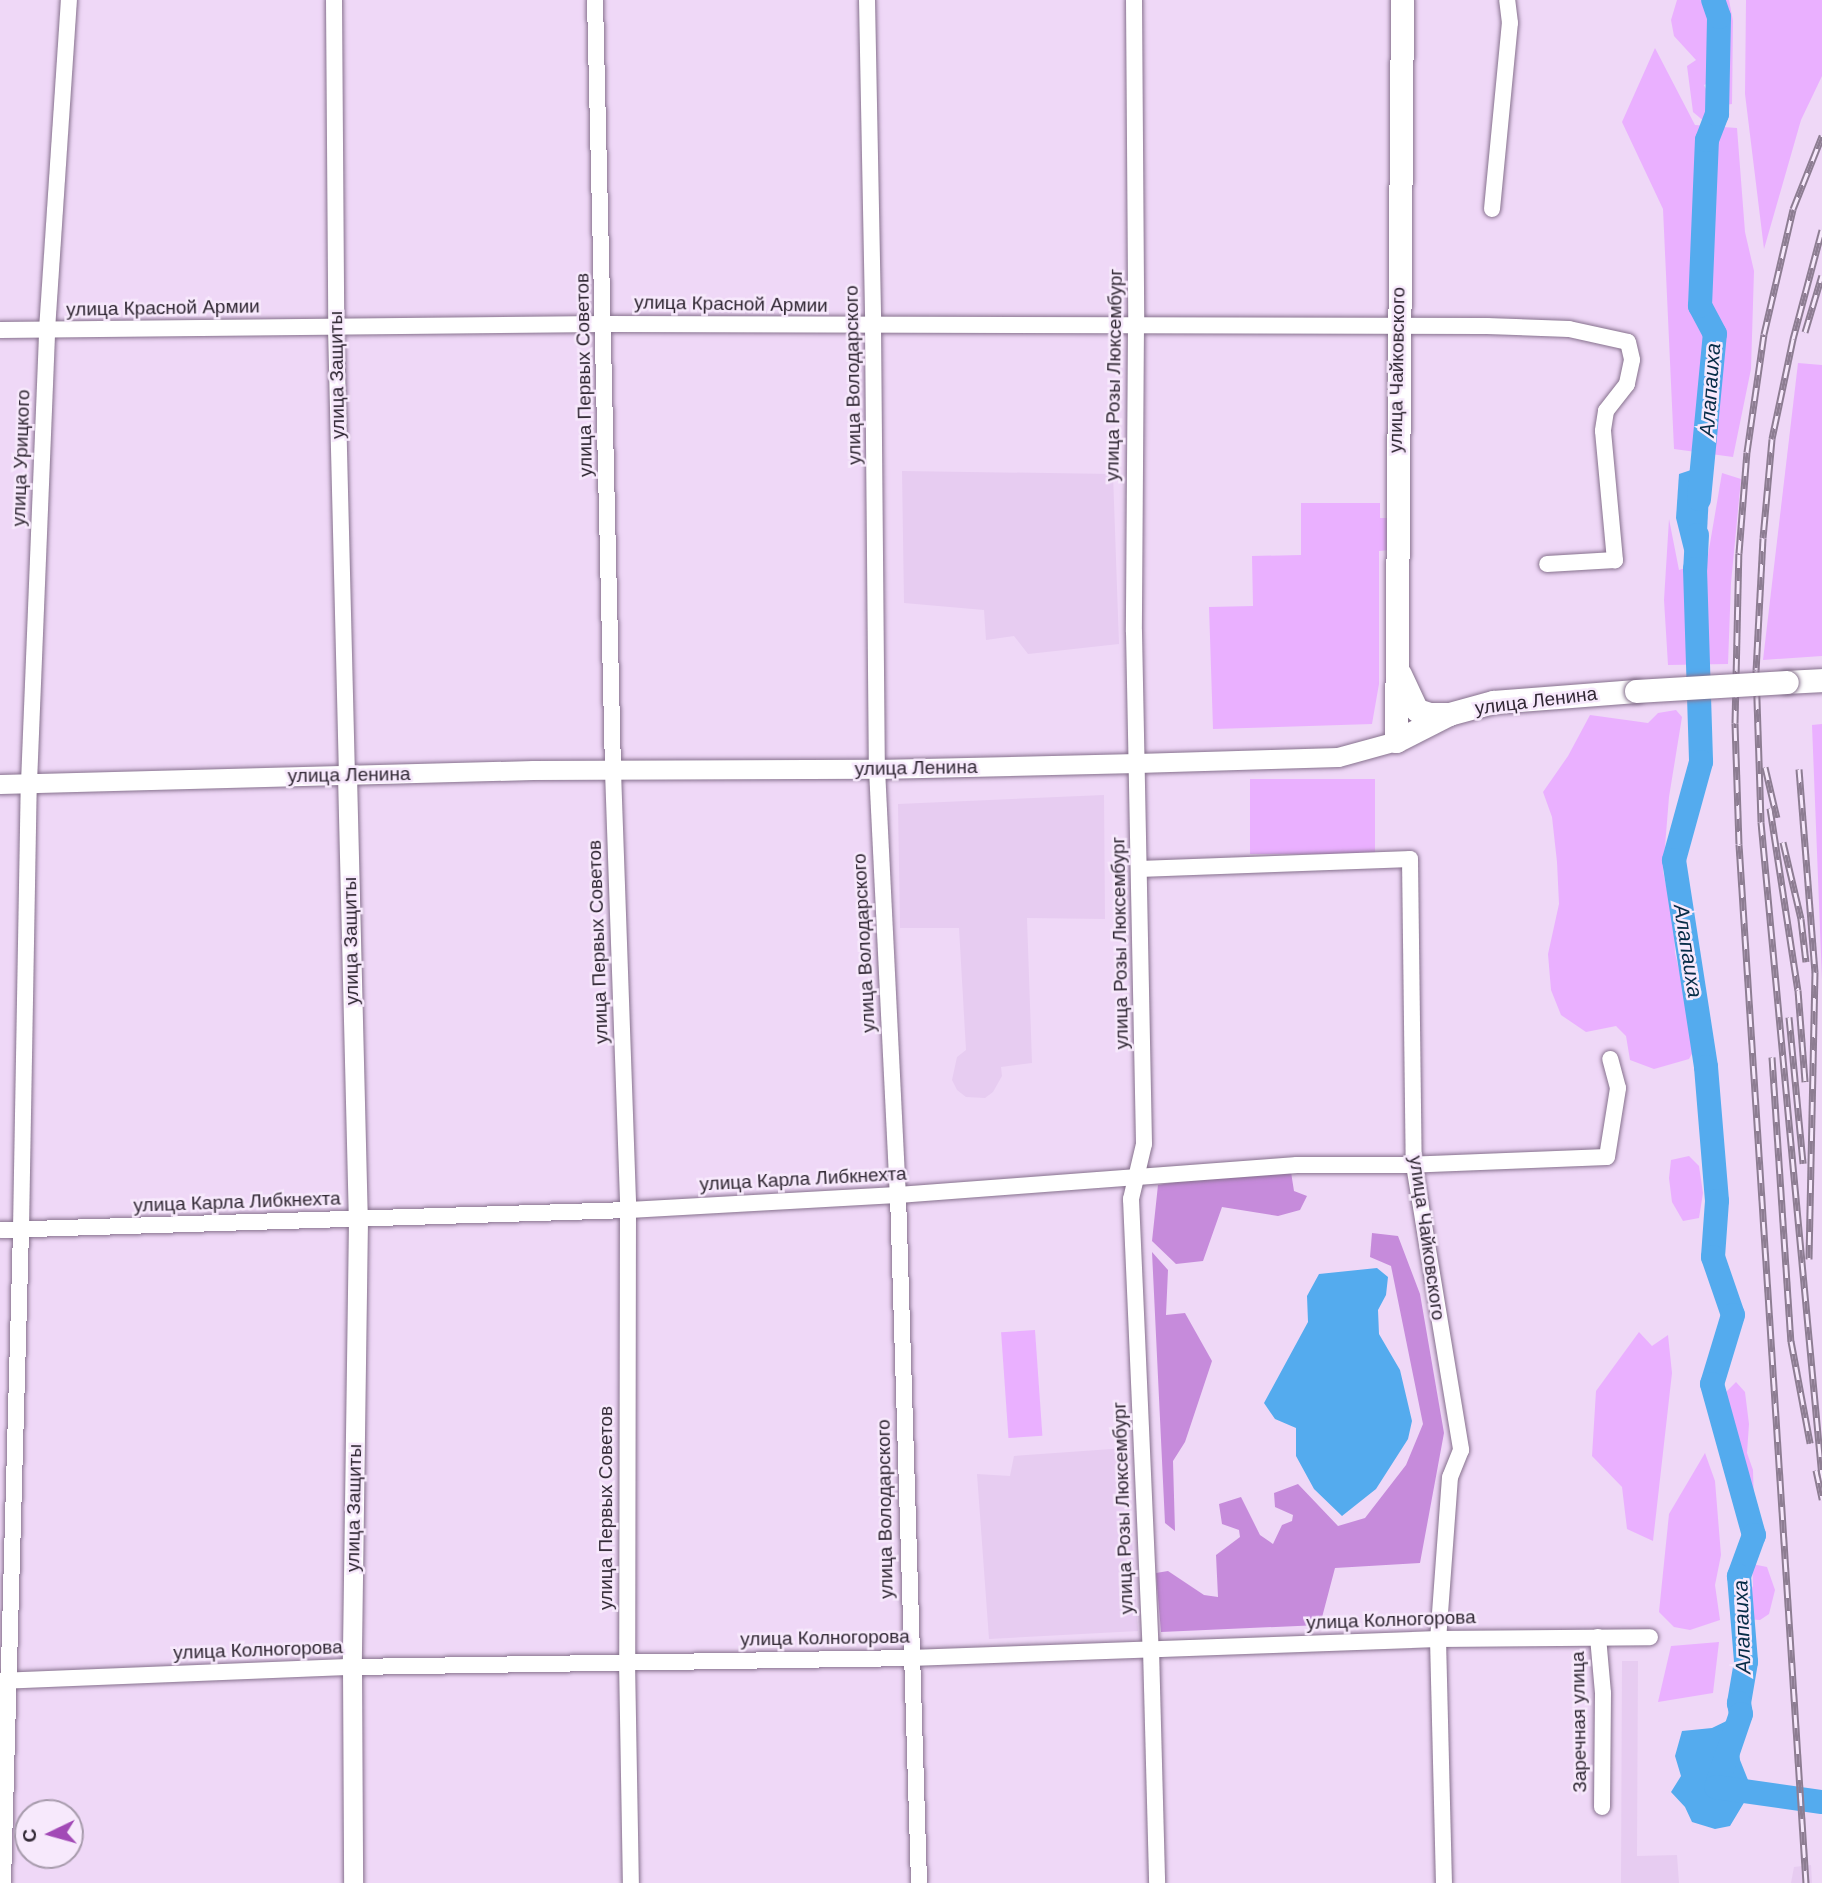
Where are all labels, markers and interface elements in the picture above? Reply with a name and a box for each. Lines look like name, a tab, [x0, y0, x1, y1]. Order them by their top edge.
street label: улица Розы Люксембург	[1101, 268, 1127, 482]
street label: улица Первых Советов	[571, 273, 597, 477]
street label: улица Володарского	[840, 285, 866, 465]
street label: улица Чайковского	[1384, 287, 1410, 453]
street label: улица Красной Армии	[634, 291, 828, 317]
street label: улица Красной Армии	[66, 295, 260, 321]
street label: улица Защиты	[324, 311, 350, 439]
water label: Алапаиха	[1694, 342, 1726, 438]
street label: улица Урицкого	[7, 389, 35, 527]
street label: улица Ленина	[1474, 682, 1598, 720]
street label: улица Ленина	[854, 756, 978, 780]
street label: улица Ленина	[287, 763, 411, 787]
street label: улица Розы Люксембург	[1107, 836, 1133, 1050]
street label: улица Первых Советов	[583, 840, 613, 1044]
street label: улица Володарского	[848, 853, 880, 1033]
street label: улица Защиты	[338, 877, 364, 1005]
water label: Алапаиха	[1668, 903, 1708, 999]
street label: улица Чайковского	[1404, 1154, 1450, 1322]
street label: улица Карла Либкнехта	[699, 1162, 907, 1196]
street label: улица Карла Либкнехта	[133, 1187, 341, 1217]
street label: улица Розы Люксембург	[1108, 1401, 1138, 1615]
street label: улица Первых Советов	[595, 1406, 617, 1610]
street label: улица Володарского	[872, 1419, 898, 1599]
street label: улица Защиты	[341, 1444, 367, 1572]
water label: Алапаиха	[1728, 1580, 1756, 1674]
street label: улица Колногорова	[1306, 1606, 1476, 1634]
street label: улица Колногорова	[740, 1625, 910, 1651]
street label: улица Колногорова	[173, 1636, 343, 1664]
street label: Заречная улица	[1566, 1651, 1592, 1793]
north arrow	[14, 1799, 84, 1869]
text: С	[19, 1828, 41, 1843]

